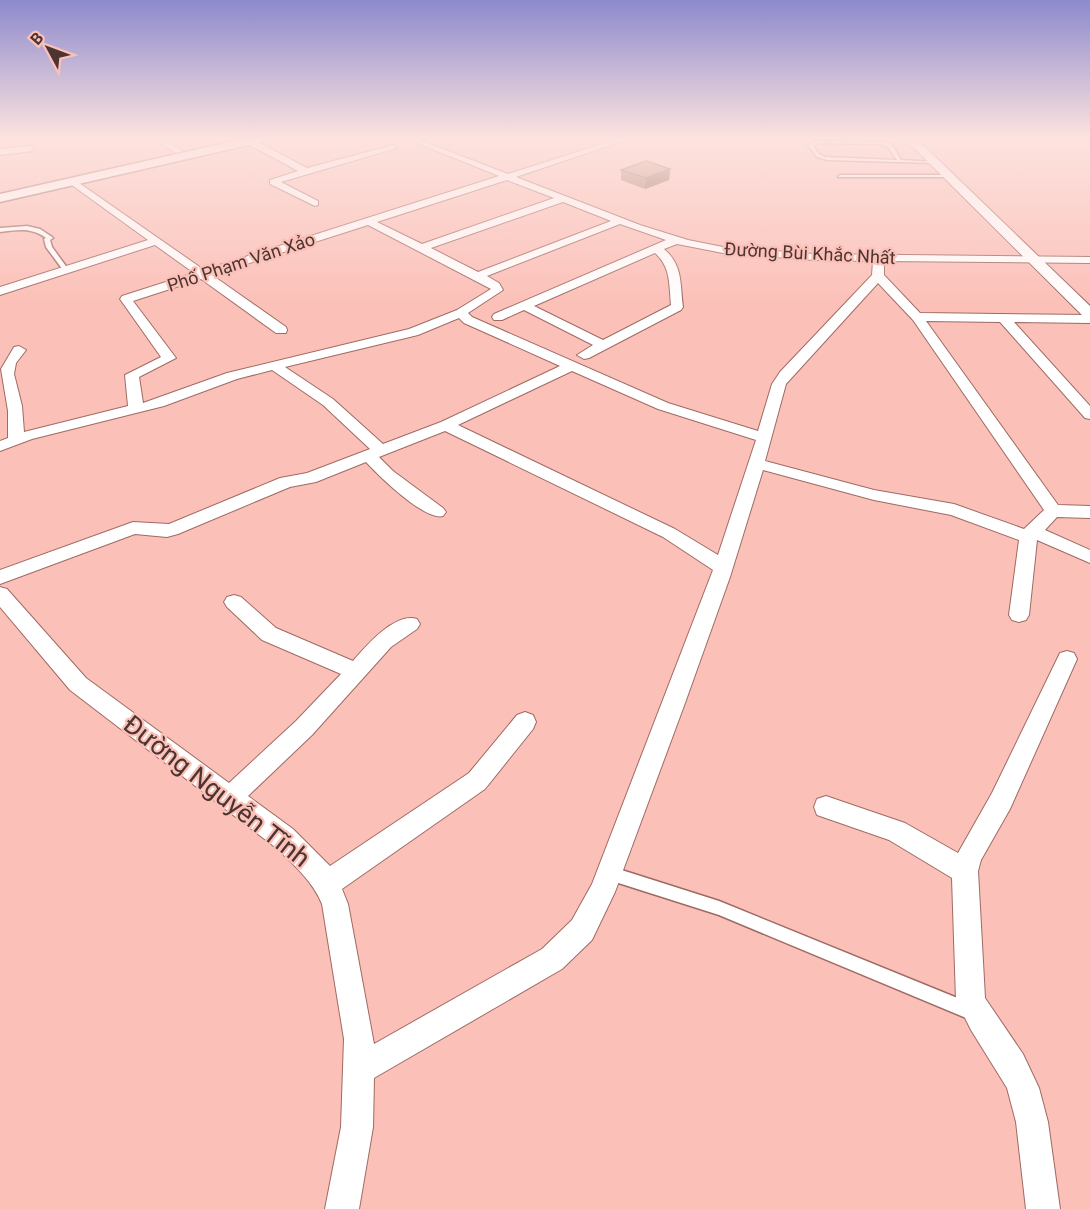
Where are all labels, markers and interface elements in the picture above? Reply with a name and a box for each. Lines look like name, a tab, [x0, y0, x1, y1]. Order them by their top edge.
north arrow	[18, 18, 78, 78]
text: B	[27, 28, 48, 49]
street label: Phố Phạm Văn Xảo	[165, 228, 317, 296]
street label: Đường Bùi Khắc Nhất	[724, 238, 896, 268]
street label: Đường Nguyễn Tĩnh	[118, 709, 316, 873]

